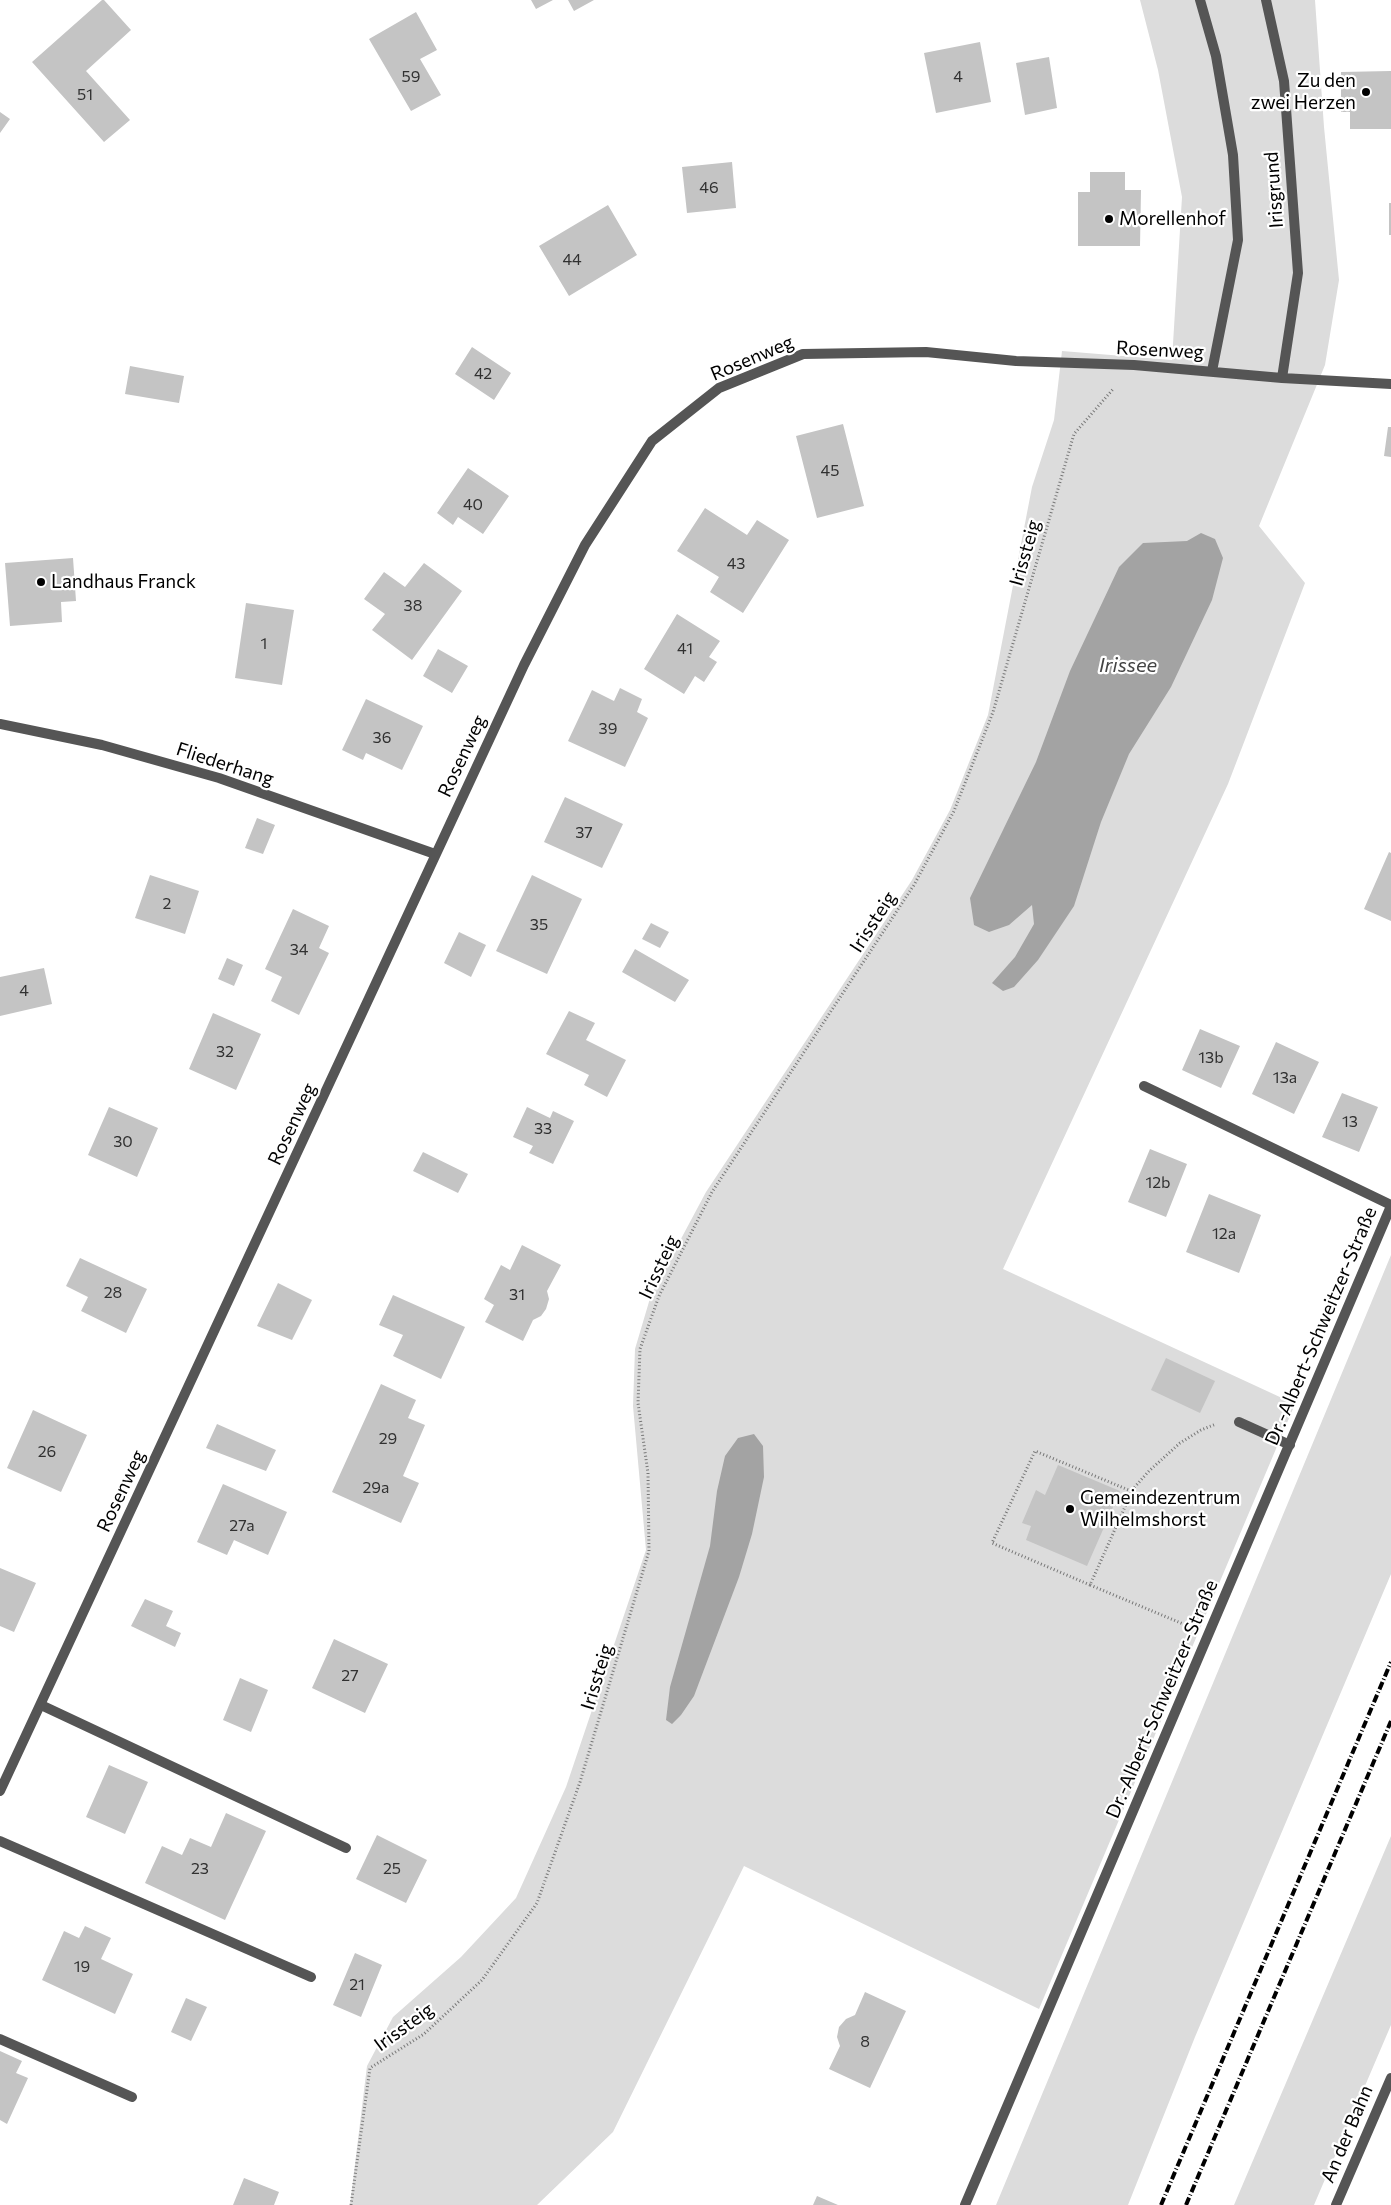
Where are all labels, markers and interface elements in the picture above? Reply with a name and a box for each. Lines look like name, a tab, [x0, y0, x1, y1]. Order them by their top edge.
house number: 59	[402, 67, 420, 87]
house number: 4	[953, 67, 963, 87]
place label: Zu den zwei Herzen	[1251, 70, 1356, 114]
house number: 51	[77, 85, 93, 105]
marker: Zu den zwei Herzen	[1360, 86, 1372, 98]
street label: Irisgrund	[1260, 151, 1288, 229]
house number: 46	[699, 178, 719, 198]
place label: Morellenhof	[1119, 208, 1226, 230]
marker: Morellenhof	[1103, 213, 1115, 225]
house number: 44	[562, 250, 582, 270]
street label: Rosenweg	[707, 330, 797, 386]
street label: Rosenweg	[1116, 336, 1204, 364]
house number: 42	[474, 364, 492, 384]
house number: 45	[821, 461, 839, 481]
house number: 40	[463, 495, 483, 515]
street label: Irissteig	[1005, 517, 1045, 589]
house number: 43	[727, 554, 745, 574]
place label: Landhaus Franck	[51, 571, 196, 593]
marker: Landhaus Franck	[35, 576, 47, 588]
house number: 38	[404, 596, 422, 616]
house number: 1	[261, 634, 267, 654]
house number: 41	[677, 639, 693, 659]
water label: Irissee	[1099, 653, 1157, 677]
street label: Rosenweg	[433, 711, 491, 801]
house number: 39	[599, 719, 617, 739]
house number: 36	[373, 728, 391, 748]
street label: Fliederhang	[173, 738, 277, 790]
house number: 37	[575, 823, 593, 843]
street label: Irissteig	[845, 887, 901, 957]
house number: 2	[163, 894, 171, 914]
house number: 35	[530, 915, 548, 935]
house number: 34	[290, 940, 308, 960]
house number: 4	[19, 981, 29, 1001]
house number: 32	[216, 1042, 234, 1062]
house number: 13b	[1198, 1048, 1224, 1068]
house number: 13a	[1273, 1068, 1297, 1088]
street label: Rosenweg	[263, 1079, 321, 1169]
house number: 13	[1342, 1112, 1358, 1132]
house number: 33	[534, 1119, 552, 1139]
house number: 30	[113, 1132, 133, 1152]
house number: 12b	[1145, 1173, 1171, 1193]
street label: Dr.-Albert-Schweitzer-Straße	[1260, 1203, 1382, 1449]
house number: 12a	[1212, 1224, 1236, 1244]
street label: Irissteig	[634, 1231, 684, 1303]
house number: 28	[104, 1283, 122, 1303]
house number: 31	[509, 1285, 525, 1305]
house number: 29	[379, 1429, 397, 1449]
house number: 26	[38, 1442, 56, 1462]
street label: Rosenweg	[92, 1446, 150, 1536]
house number: 29a	[363, 1478, 389, 1498]
place label: Gemeindezentrum Wilhelmshorst	[1080, 1487, 1240, 1531]
marker: Gemeindezentrum Wilhelmshorst	[1064, 1503, 1076, 1515]
house number: 27a	[229, 1516, 255, 1536]
street label: Dr.-Albert-Schweitzer-Straße	[1101, 1576, 1223, 1822]
street label: Irissteig	[576, 1641, 618, 1713]
house number: 27	[341, 1666, 359, 1686]
house number: 23	[191, 1859, 209, 1879]
house number: 25	[383, 1859, 401, 1879]
house number: 19	[74, 1957, 90, 1977]
house number: 21	[349, 1975, 365, 1995]
street label: Irissteig	[370, 1998, 438, 2056]
house number: 8	[860, 2032, 870, 2052]
street label: An der Bahn	[1316, 2082, 1378, 2186]

